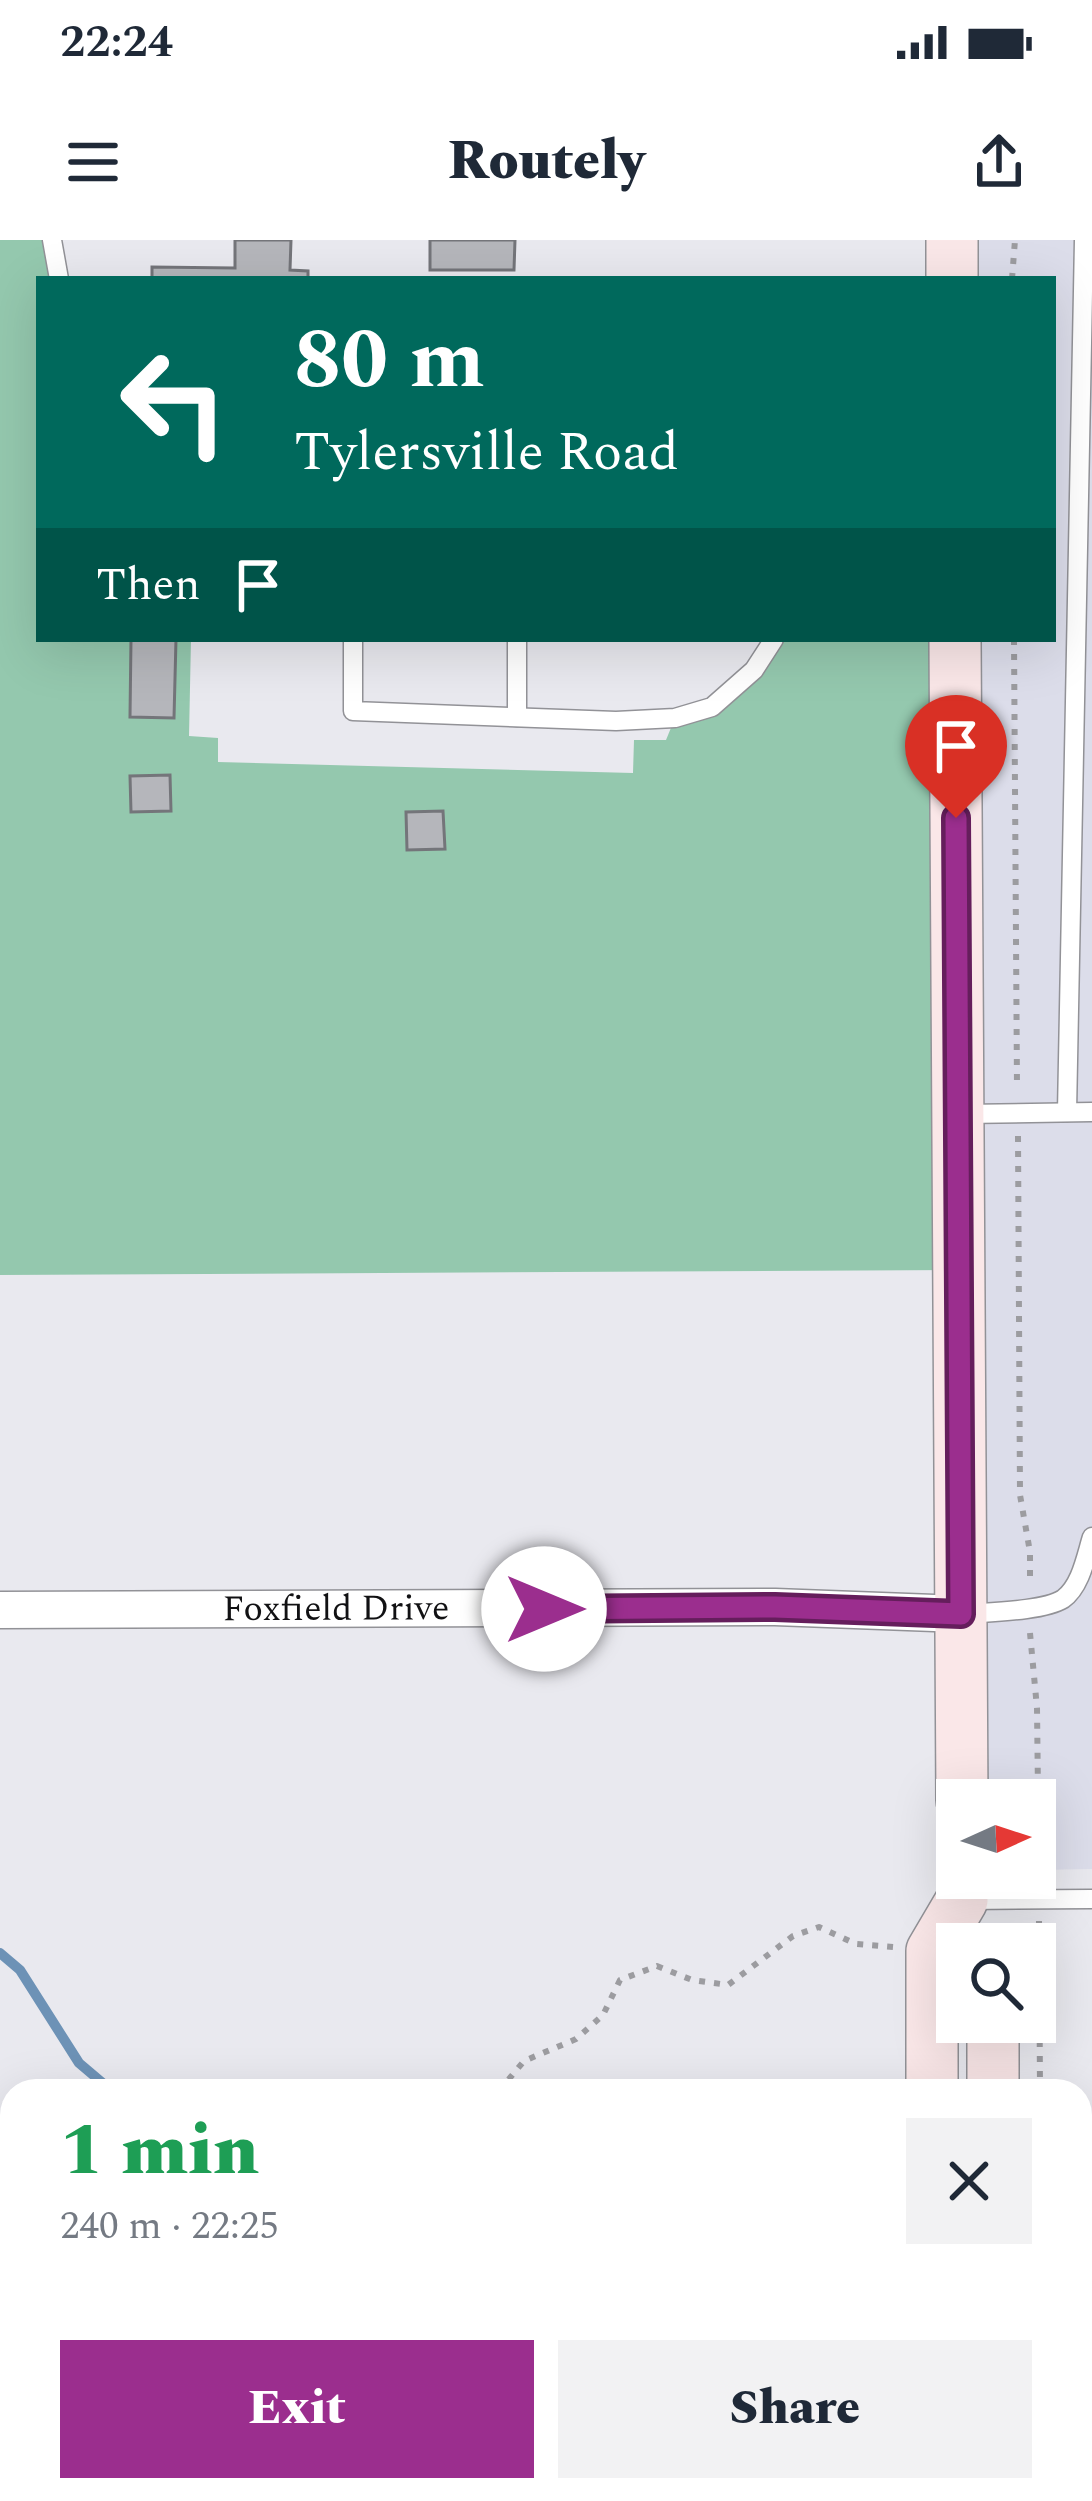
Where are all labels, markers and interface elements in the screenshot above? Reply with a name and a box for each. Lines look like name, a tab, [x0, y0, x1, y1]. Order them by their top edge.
text: 22:24	[60, 8, 173, 77]
text: Routely	[448, 121, 644, 203]
icon: menu	[60, 129, 126, 195]
icon: share	[966, 129, 1032, 195]
text: 80 m	[294, 297, 485, 425]
icon: left	[96, 324, 252, 480]
text: Tylersville Road	[294, 412, 679, 494]
text: Then	[96, 551, 201, 620]
icon: arrive	[225, 552, 291, 618]
pin	[905, 695, 1007, 818]
icon: arrive	[923, 713, 989, 779]
position arrow	[481, 1546, 607, 1672]
street label: Foxfield Drive	[222, 1581, 450, 1637]
north arrow	[936, 1779, 1056, 1899]
map controls	[936, 1779, 1056, 2043]
button: search	[936, 1923, 1056, 2043]
text: 1 min	[60, 2097, 259, 2206]
button: close	[906, 2118, 1032, 2244]
text: 240 m · 22:25	[60, 2197, 279, 2256]
button: Exit	[60, 2340, 534, 2478]
button: Share	[558, 2340, 1032, 2478]

